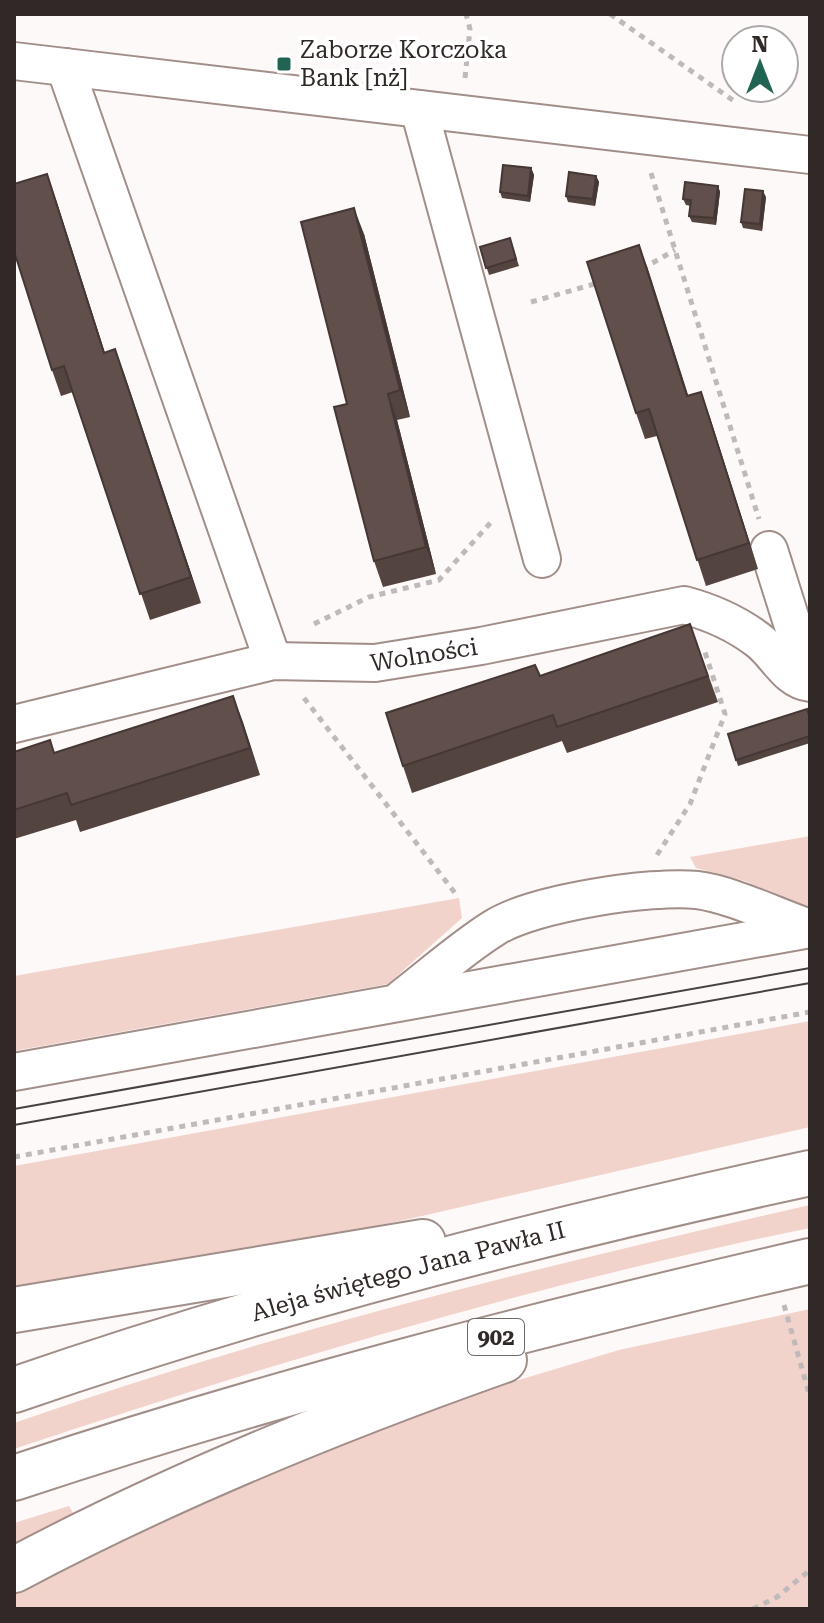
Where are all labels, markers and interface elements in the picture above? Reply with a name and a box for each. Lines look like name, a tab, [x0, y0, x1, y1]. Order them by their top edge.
north arrow	[720, 24, 800, 104]
text: N	[752, 32, 769, 57]
place label: Zaborze Korczoka Bank [nż]	[300, 36, 507, 92]
marker: Zaborze Korczoka Bank [nż]	[275, 55, 293, 73]
street label: Wolności	[368, 633, 480, 678]
street label: Aleja świętego Jana Pawła II	[248, 1216, 568, 1327]
road number: 902	[468, 1319, 524, 1355]

